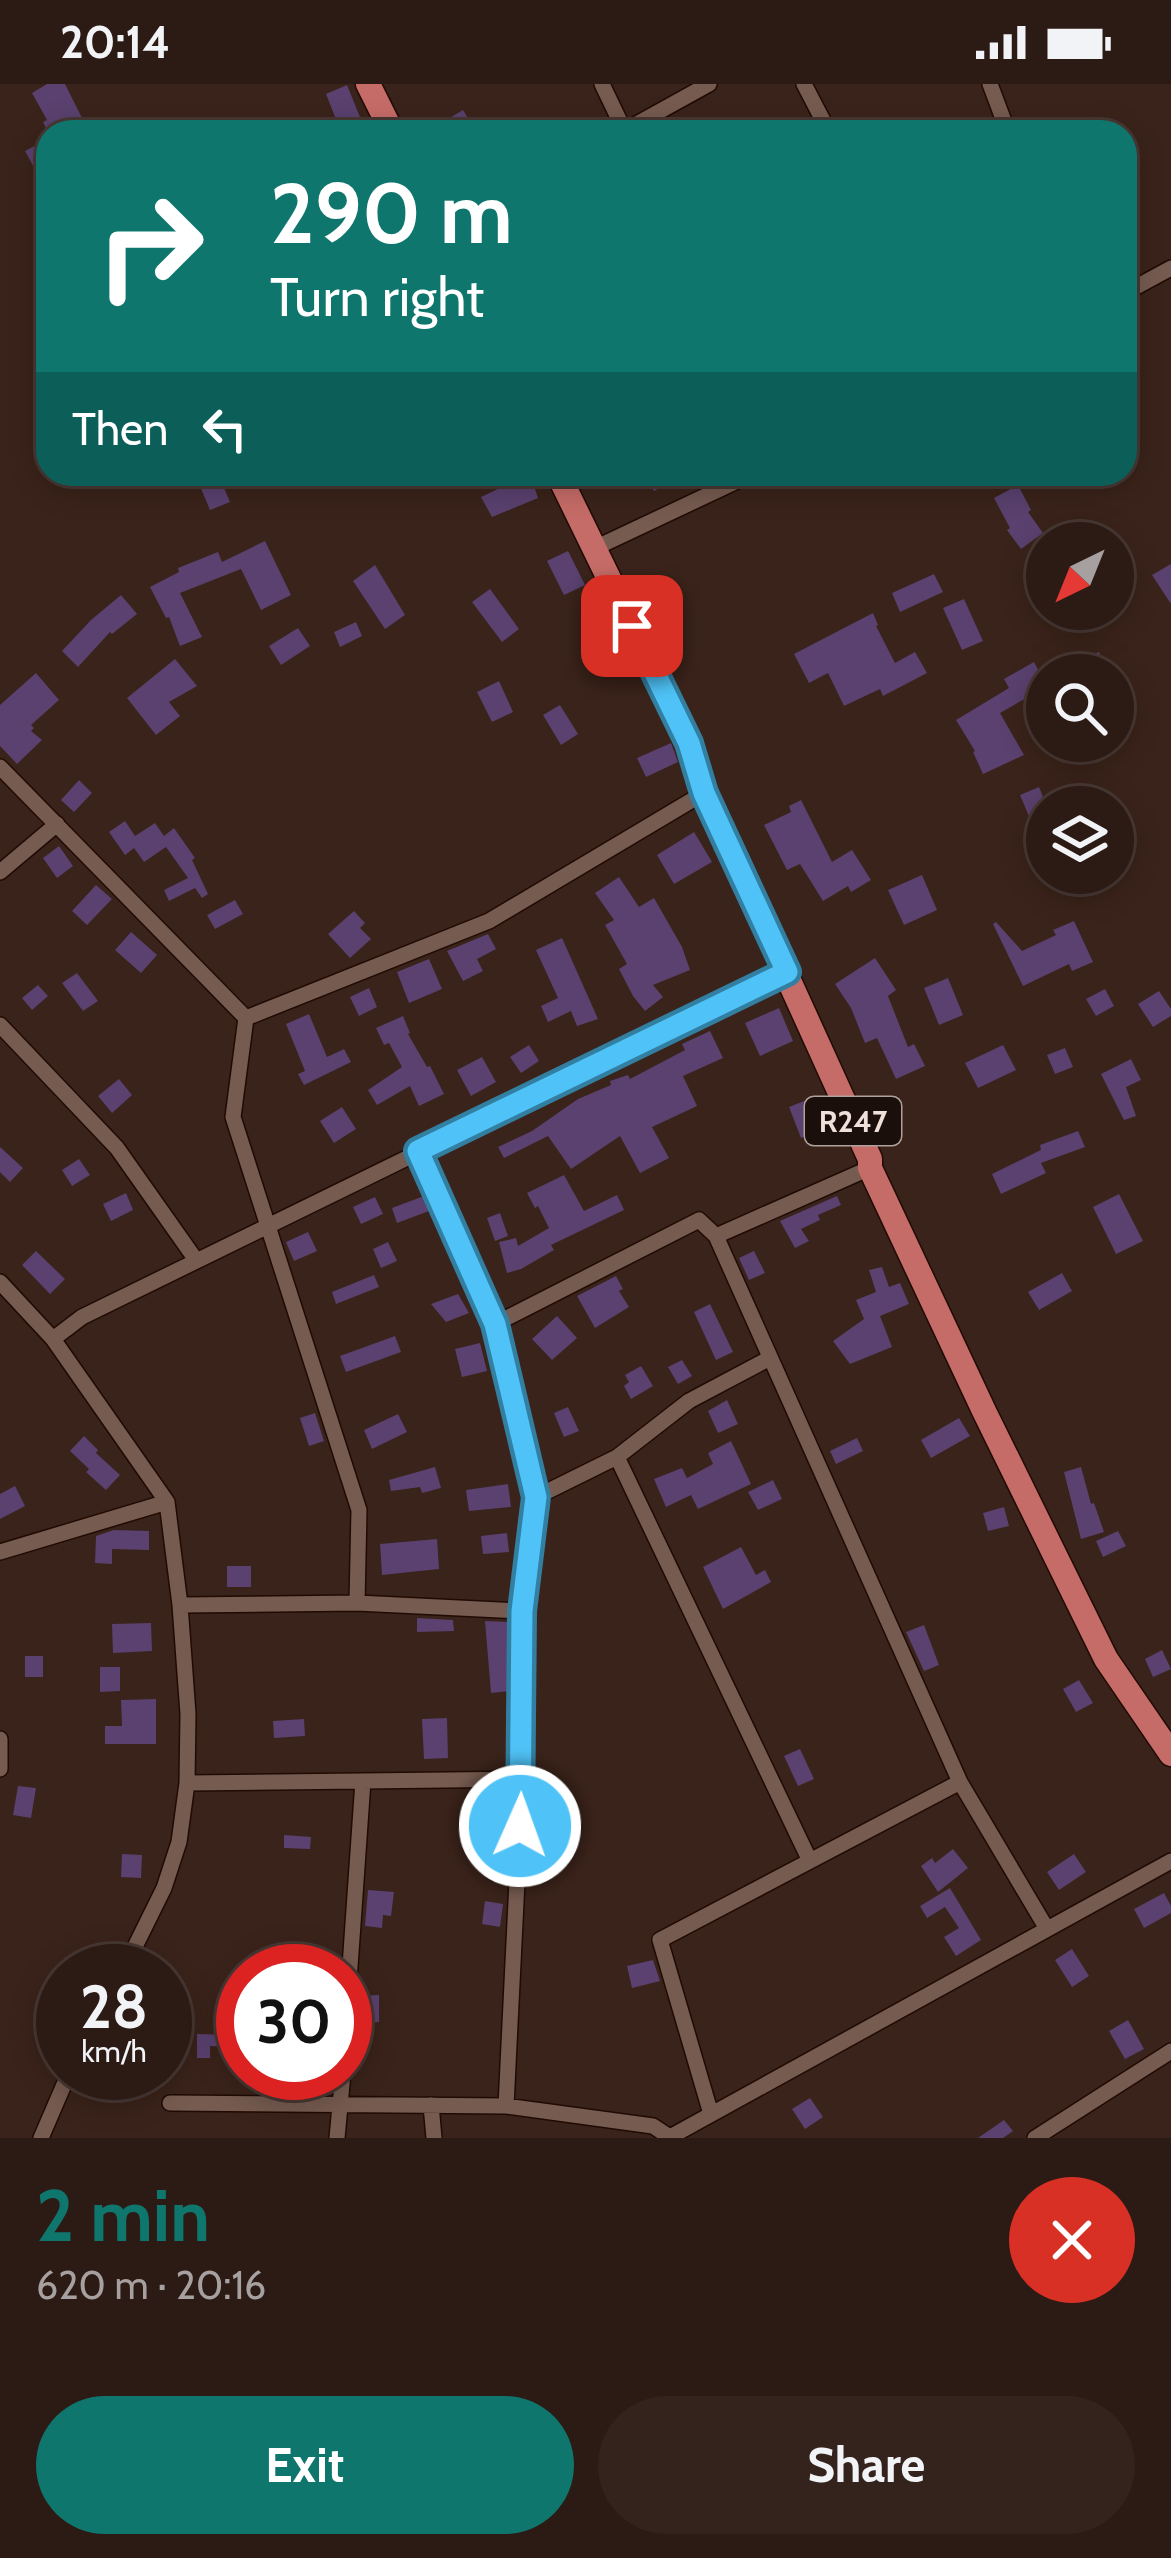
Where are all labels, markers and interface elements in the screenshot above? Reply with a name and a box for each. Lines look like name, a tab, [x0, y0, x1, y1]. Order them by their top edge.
text: 20:14	[60, 15, 170, 69]
text: 290 m	[270, 162, 513, 264]
icon: right	[72, 168, 228, 324]
text: Turn right	[270, 264, 484, 330]
icon: left	[192, 396, 258, 462]
text: Then	[72, 402, 168, 456]
north arrow	[1026, 522, 1134, 630]
map controls	[1026, 522, 1134, 894]
pin	[581, 575, 683, 677]
icon: arrive	[599, 593, 665, 659]
button: search	[1026, 654, 1134, 762]
button: layers	[1026, 786, 1134, 894]
road number: R247	[805, 1097, 901, 1145]
position arrow	[457, 1763, 583, 1889]
speed limit sign: 30	[216, 1944, 372, 2100]
text: 28	[80, 1970, 148, 2043]
text: km/h	[81, 2033, 147, 2070]
text: 2 min	[36, 2172, 210, 2259]
button: close	[1009, 2177, 1135, 2303]
text: 620 m · 20:16	[36, 2261, 266, 2309]
button: Exit	[36, 2396, 574, 2534]
button: Share	[598, 2396, 1135, 2534]

